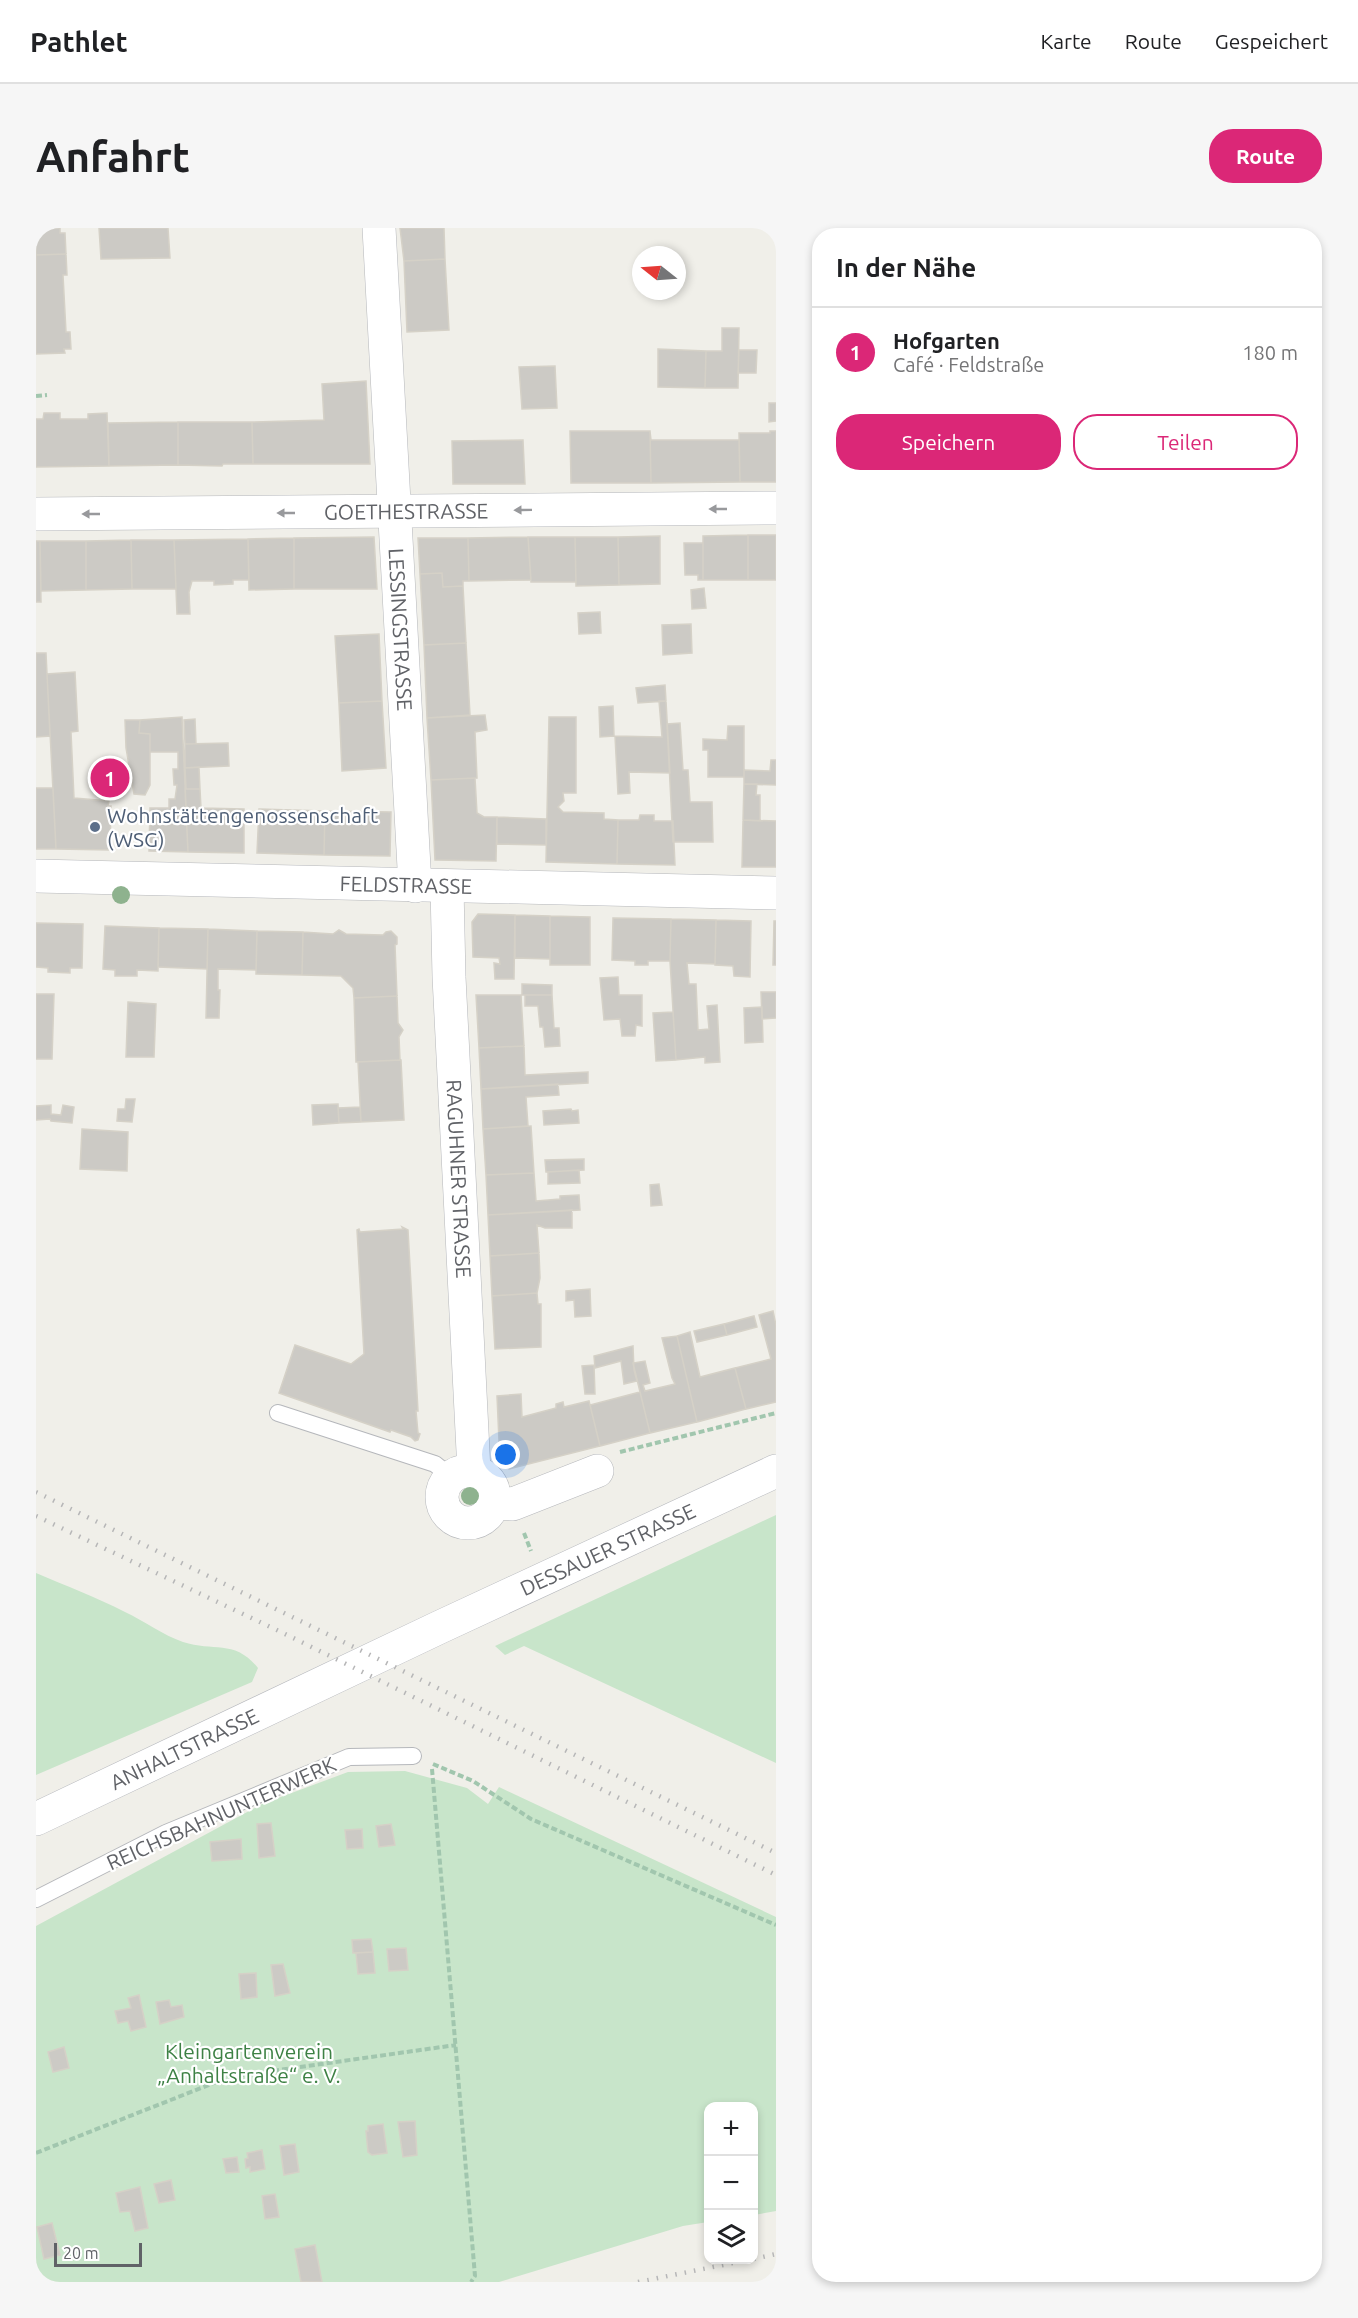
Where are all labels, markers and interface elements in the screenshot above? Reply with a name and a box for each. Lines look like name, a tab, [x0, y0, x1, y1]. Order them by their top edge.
text: Pathlet	[30, 26, 128, 57]
text: Karte	[1040, 29, 1092, 53]
text: Route	[1125, 29, 1182, 53]
text: Gespeichert	[1215, 29, 1328, 53]
button: Route	[1209, 129, 1322, 183]
text: Anfahrt	[36, 133, 190, 180]
north arrow	[632, 246, 686, 300]
text: In der Nähe	[836, 253, 976, 282]
text: Hofgarten	[893, 328, 1000, 353]
text: 1	[850, 341, 861, 364]
text: 180 m	[1242, 341, 1298, 364]
text: Café · Feldstraße	[893, 353, 1044, 376]
button: Speichern	[836, 414, 1061, 470]
button: Teilen	[1073, 414, 1298, 470]
street label: GOETHESTRASSE	[324, 498, 488, 524]
one-way arrow	[708, 504, 727, 514]
one-way arrow	[513, 505, 532, 515]
one-way arrow	[276, 508, 295, 518]
one-way arrow	[81, 509, 100, 519]
street label: LESSINGSTRASSE	[385, 547, 417, 711]
pin: 1	[90, 756, 130, 800]
place label: Wohnstättengenossenschaft (WSG)	[107, 803, 378, 851]
marker: Wohnstättengenossenschaft (WSG)	[88, 820, 102, 834]
street label: FELDSTRASSE	[339, 871, 472, 898]
street label: RAGUHNER STRASSE	[442, 1079, 476, 1279]
your location	[491, 1440, 520, 1469]
street label: DESSAUER STRASSE	[516, 1498, 699, 1600]
street label: ANHALTSTRASSE	[106, 1703, 262, 1794]
street label: REICHSBAHNUNTERWERK	[103, 1751, 340, 1874]
park label: Kleingartenverein „Anhaltstraße“ e. V.	[157, 2039, 341, 2087]
map controls	[704, 2102, 758, 2264]
button: +	[704, 2102, 758, 2156]
button: −	[704, 2156, 758, 2210]
button: layers	[704, 2210, 758, 2264]
scale bar	[54, 2240, 142, 2268]
text: 20 m	[63, 2244, 99, 2262]

